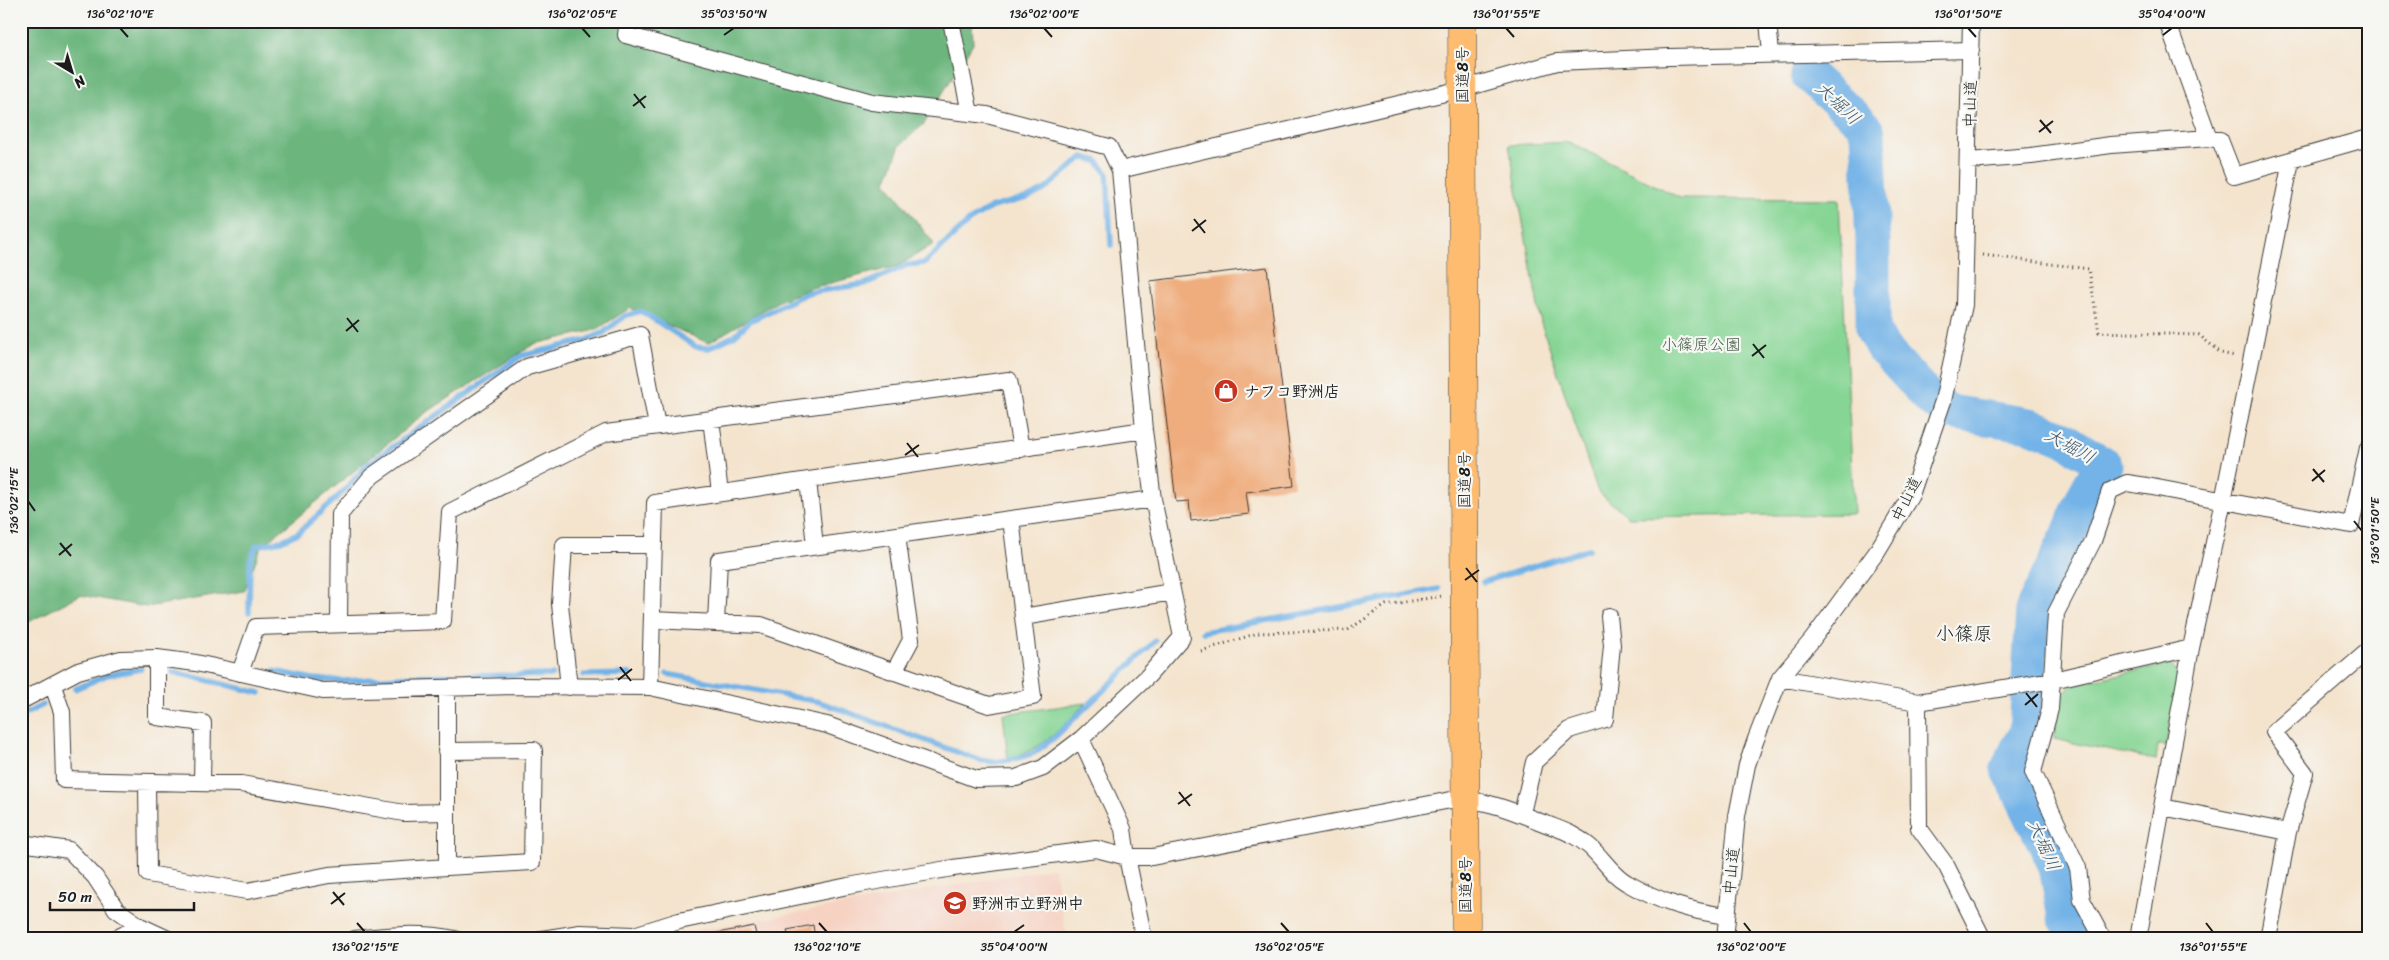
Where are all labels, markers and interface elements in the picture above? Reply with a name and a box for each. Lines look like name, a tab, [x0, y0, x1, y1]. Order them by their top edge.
text: 136°02'10"E	[86, 3, 155, 25]
text: 136°02'05"E	[547, 3, 618, 25]
text: 35°03'50"N	[701, 3, 768, 25]
text: 136°02'00"E	[1009, 3, 1080, 25]
text: 136°01'55"E	[1472, 3, 1541, 25]
text: 136°01'50"E	[1934, 3, 2003, 25]
text: 35°04'00"N	[2138, 3, 2206, 25]
street label: 国道8号	[1448, 46, 1477, 104]
north arrow	[48, 48, 98, 98]
text: N	[68, 68, 92, 95]
water label: 大堀川	[1807, 73, 1869, 133]
street label: 中山道	[1955, 80, 1985, 128]
park label: 小篠原公園	[1661, 330, 1741, 359]
place label: ナフコ野洲店	[1244, 377, 1340, 406]
shop icon: ナフコ野洲店	[1213, 378, 1239, 404]
water label: 大堀川	[2039, 419, 2101, 473]
street label: 国道8号	[1450, 451, 1479, 509]
text: 136°02'15"E	[3, 466, 25, 534]
street label: 中山道	[1882, 471, 1930, 527]
text: 136°01'50"E	[2364, 496, 2386, 565]
district label: 小篠原	[1935, 617, 1993, 650]
water label: 大堀川	[2018, 814, 2070, 876]
street label: 中山道	[1714, 846, 1748, 896]
street label: 国道8号	[1451, 856, 1480, 914]
scale bar	[50, 880, 194, 912]
text: 50 m	[58, 884, 93, 910]
place label: 野洲市立野洲中	[972, 889, 1084, 918]
school or university icon: 野洲市立野洲中	[942, 890, 968, 916]
text: 136°02'15"E	[332, 936, 400, 958]
text: 136°02'10"E	[793, 936, 862, 958]
text: 35°04'00"N	[980, 936, 1048, 958]
text: 136°02'05"E	[1254, 936, 1325, 958]
text: 136°02'00"E	[1716, 936, 1787, 958]
text: 136°01'55"E	[2179, 936, 2248, 958]

